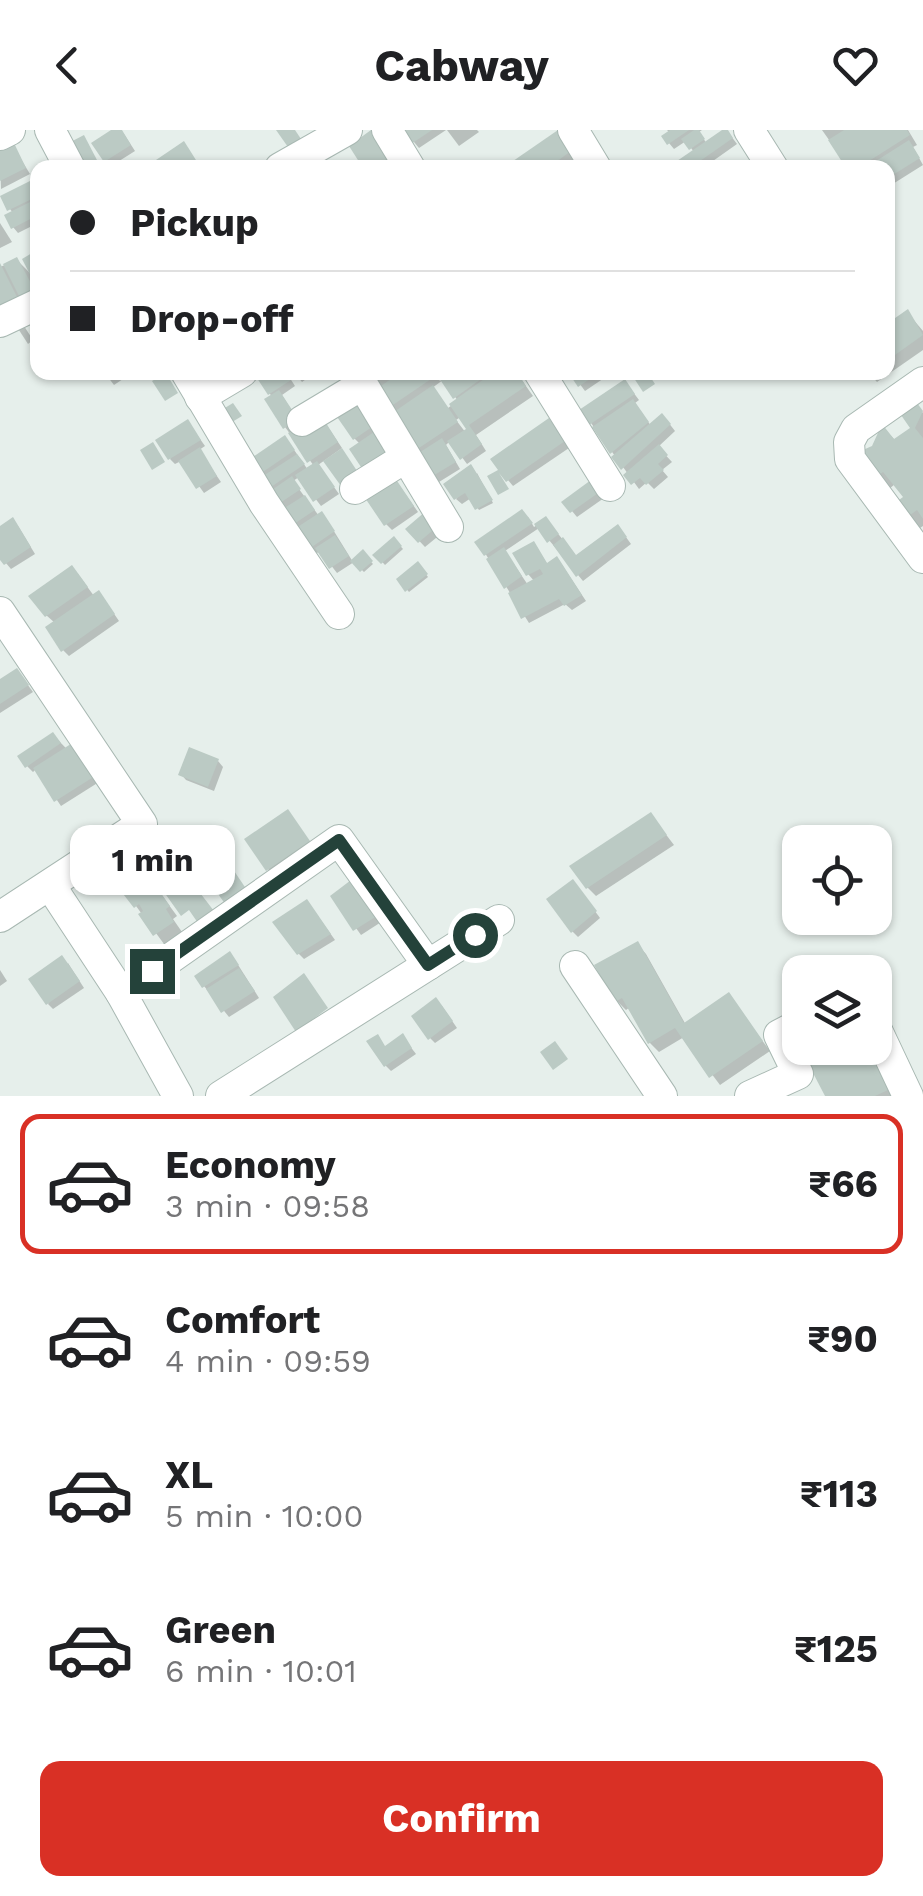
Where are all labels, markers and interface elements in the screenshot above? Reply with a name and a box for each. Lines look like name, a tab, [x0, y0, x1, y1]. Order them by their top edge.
icon: back	[40, 38, 95, 93]
icon: heart	[828, 38, 883, 93]
text: Cabway	[374, 39, 549, 92]
text: Pickup	[130, 201, 259, 245]
text: Drop-off	[130, 297, 294, 341]
map controls	[782, 825, 892, 1065]
button: locate	[782, 825, 892, 935]
callout: 1 min	[70, 826, 234, 896]
text: 1 min	[111, 841, 194, 879]
route start	[453, 913, 498, 958]
route end	[130, 949, 175, 994]
button: layers	[782, 955, 892, 1065]
icon: car	[45, 1139, 135, 1229]
text: Economy	[165, 1143, 336, 1187]
text: ₹66	[808, 1162, 878, 1206]
text: 3 min · 09:58	[165, 1187, 370, 1225]
icon: car	[45, 1294, 135, 1384]
text: Comfort	[165, 1298, 320, 1342]
text: ₹90	[807, 1317, 878, 1361]
text: 4 min · 09:59	[165, 1342, 371, 1380]
icon: car	[45, 1449, 135, 1539]
text: XL	[165, 1453, 213, 1497]
text: ₹113	[800, 1472, 878, 1516]
text: 5 min · 10:00	[165, 1497, 363, 1535]
icon: car	[45, 1604, 135, 1694]
text: Green	[165, 1608, 276, 1652]
text: ₹125	[794, 1627, 878, 1671]
text: 6 min · 10:01	[165, 1652, 357, 1690]
button: Confirm	[40, 1761, 883, 1876]

